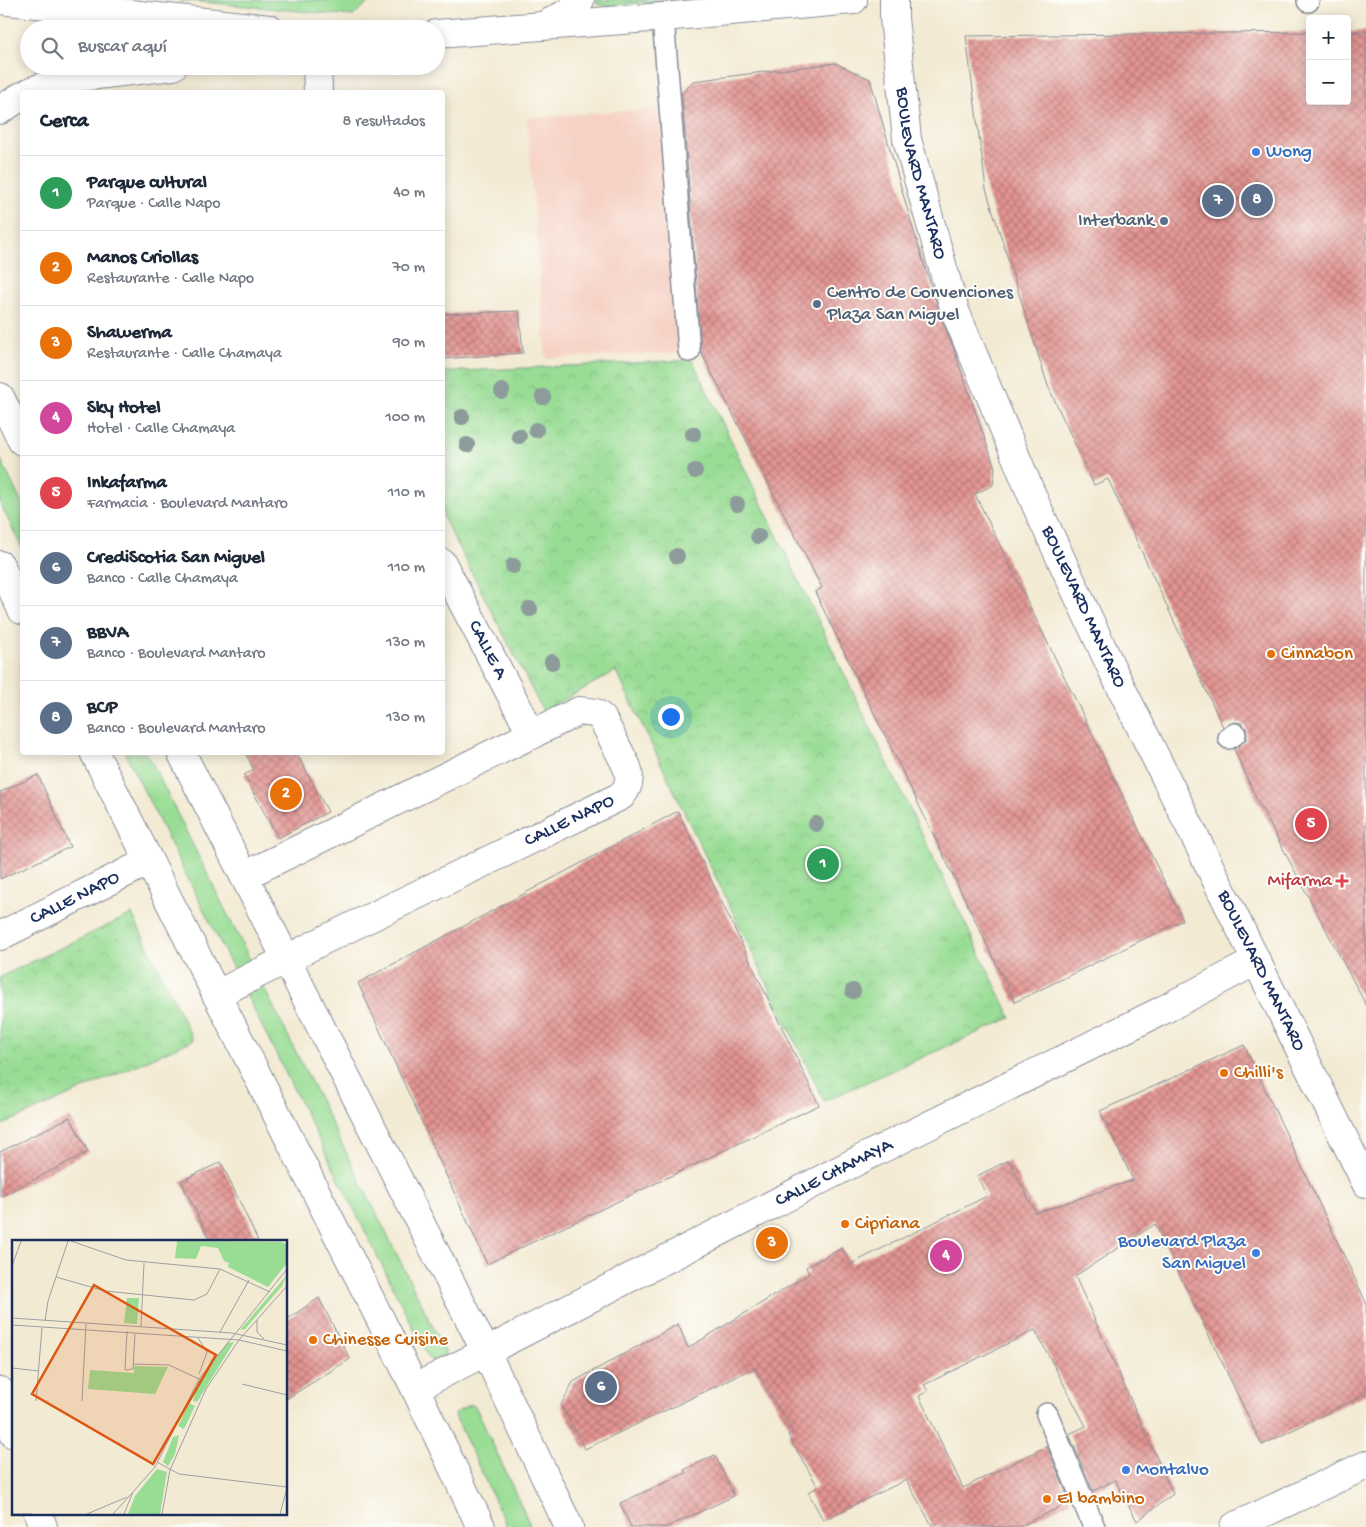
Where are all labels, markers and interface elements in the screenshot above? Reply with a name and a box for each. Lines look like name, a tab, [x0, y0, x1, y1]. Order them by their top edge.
map controls	[1306, 15, 1351, 105]
button: +	[1306, 15, 1351, 60]
search box	[20, 20, 445, 75]
icon: search	[38, 34, 66, 62]
text: Buscar aquí	[78, 36, 167, 59]
button: −	[1306, 60, 1351, 105]
street label: BOULEVARD MANTARO	[890, 85, 952, 263]
text: Cerca	[40, 110, 88, 135]
text: 8 resultados	[343, 113, 425, 132]
place label: Wong	[1266, 141, 1312, 164]
marker: Wong	[1250, 146, 1262, 158]
text: Parque cultural	[87, 172, 207, 195]
pin: 8	[1241, 181, 1273, 219]
pin: 7	[1202, 182, 1234, 220]
text: 1	[53, 184, 59, 203]
text: 40 m	[393, 184, 425, 203]
text: Parque · Calle Napo	[87, 195, 220, 214]
place label: Interbank	[1078, 210, 1156, 233]
marker: Interbank	[1158, 215, 1170, 227]
text: Manos Criollas	[87, 247, 198, 270]
text: 2	[52, 259, 60, 278]
text: 70 m	[392, 259, 425, 278]
text: Restaurante · Calle Napo	[87, 270, 254, 289]
place label: Centro de Convenciones Plaza San Miguel	[826, 282, 1014, 327]
marker: Centro de Convenciones Plaza San Miguel	[811, 298, 823, 310]
text: Shawerma	[87, 322, 172, 345]
text: 3	[52, 334, 60, 353]
text: 90 m	[393, 334, 425, 353]
text: Restaurante · Calle Chamaya	[87, 345, 282, 364]
text: Sky Hotel	[87, 397, 161, 420]
text: 4	[52, 409, 60, 428]
text: 100 m	[385, 409, 425, 428]
text: Hotel · Calle Chamaya	[87, 420, 235, 439]
text: Inkafarma	[87, 472, 167, 495]
text: 5	[52, 484, 60, 503]
text: 110 m	[388, 484, 425, 503]
text: Farmacia · Boulevard Mantaro	[87, 495, 288, 514]
street label: BOULEVARD MANTARO	[1035, 521, 1131, 692]
text: CrediScotia San Miguel	[87, 547, 265, 570]
text: 6	[52, 559, 60, 578]
text: 110 m	[388, 559, 425, 578]
text: Banco · Calle Chamaya	[87, 570, 238, 589]
street label: CALLE A	[463, 617, 513, 685]
text: BBVA	[87, 622, 128, 645]
text: 7	[52, 634, 60, 653]
text: 130 m	[386, 634, 425, 653]
place label: Cinnabon	[1281, 643, 1353, 666]
text: Banco · Boulevard Mantaro	[87, 645, 266, 664]
marker: Cinnabon	[1265, 648, 1277, 660]
text: BCP	[87, 697, 118, 720]
your location	[658, 704, 684, 730]
text: 8	[52, 709, 60, 728]
text: 130 m	[386, 709, 425, 728]
text: Banco · Boulevard Mantaro	[87, 720, 266, 739]
pin: 2	[270, 775, 302, 813]
street label: CALLE NAPO	[521, 789, 619, 853]
pin: 5	[1295, 805, 1327, 843]
pin: 1	[807, 845, 839, 883]
street label: CALLE NAPO	[26, 866, 124, 930]
place label: Mifarma	[1268, 870, 1333, 893]
marker: Mifarma	[1336, 875, 1348, 887]
street label: BOULEVARD MANTARO	[1211, 886, 1311, 1056]
place label: Chilli's	[1234, 1062, 1284, 1085]
marker: Chilli's	[1218, 1067, 1230, 1079]
street label: CALLE CHAMAYA	[772, 1133, 898, 1213]
place label: Cipriana	[855, 1213, 921, 1236]
marker: Cipriana	[839, 1218, 851, 1230]
pin: 3	[756, 1224, 788, 1262]
place label: Boulevard Plaza San Miguel	[1117, 1231, 1247, 1276]
pin: 4	[930, 1237, 962, 1275]
inset map	[12, 1240, 288, 1514]
marker: Boulevard Plaza San Miguel	[1250, 1247, 1262, 1259]
place label: Chinesse Cuisine	[323, 1329, 448, 1352]
marker: Chinesse Cuisine	[307, 1334, 319, 1346]
pin: 6	[585, 1368, 617, 1406]
place label: Montalvo	[1136, 1459, 1209, 1482]
marker: Montalvo	[1120, 1464, 1132, 1476]
place label: El bambino	[1057, 1488, 1145, 1511]
marker: El bambino	[1041, 1493, 1053, 1505]

